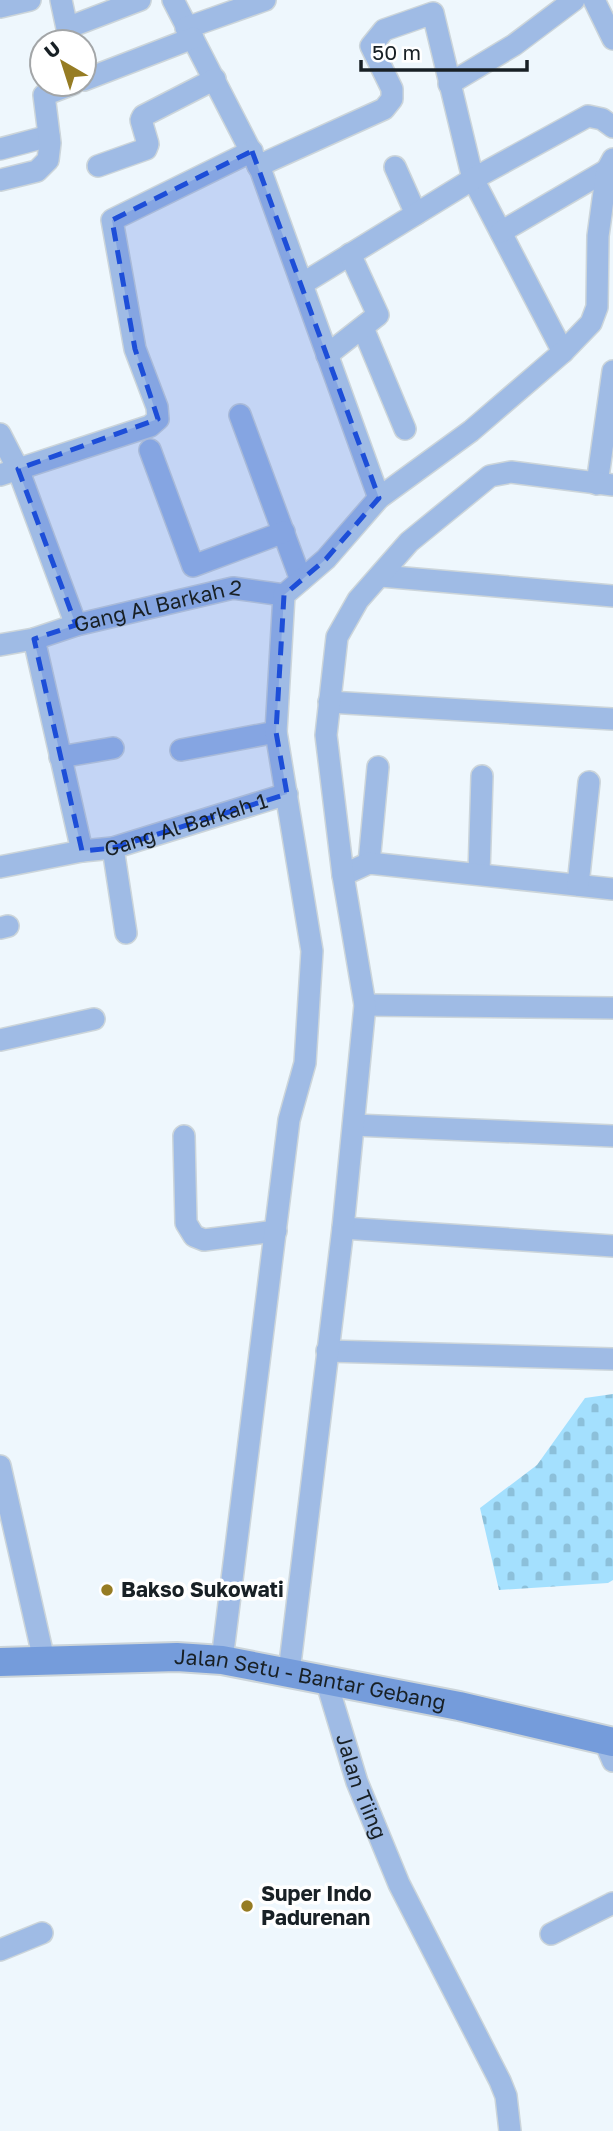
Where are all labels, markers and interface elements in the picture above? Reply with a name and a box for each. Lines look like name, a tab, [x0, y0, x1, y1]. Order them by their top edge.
north arrow	[28, 28, 98, 98]
scale bar	[361, 28, 527, 72]
text: U	[39, 36, 65, 63]
text: 50 m	[372, 39, 421, 65]
street label: Gang Al Barkah 2	[71, 574, 243, 637]
street label: Gang Al Barkah 1	[103, 787, 270, 861]
place label: Bakso Sukowati	[121, 1576, 284, 1602]
marker: Bakso Sukowati	[99, 1582, 115, 1598]
street label: Jalan Setu - Bantar Gebang	[173, 1643, 448, 1715]
street label: Jalan Tiing	[331, 1730, 393, 1843]
place label: Super Indo Padurenan	[261, 1880, 372, 1930]
marker: Super Indo Padurenan	[239, 1898, 255, 1914]

